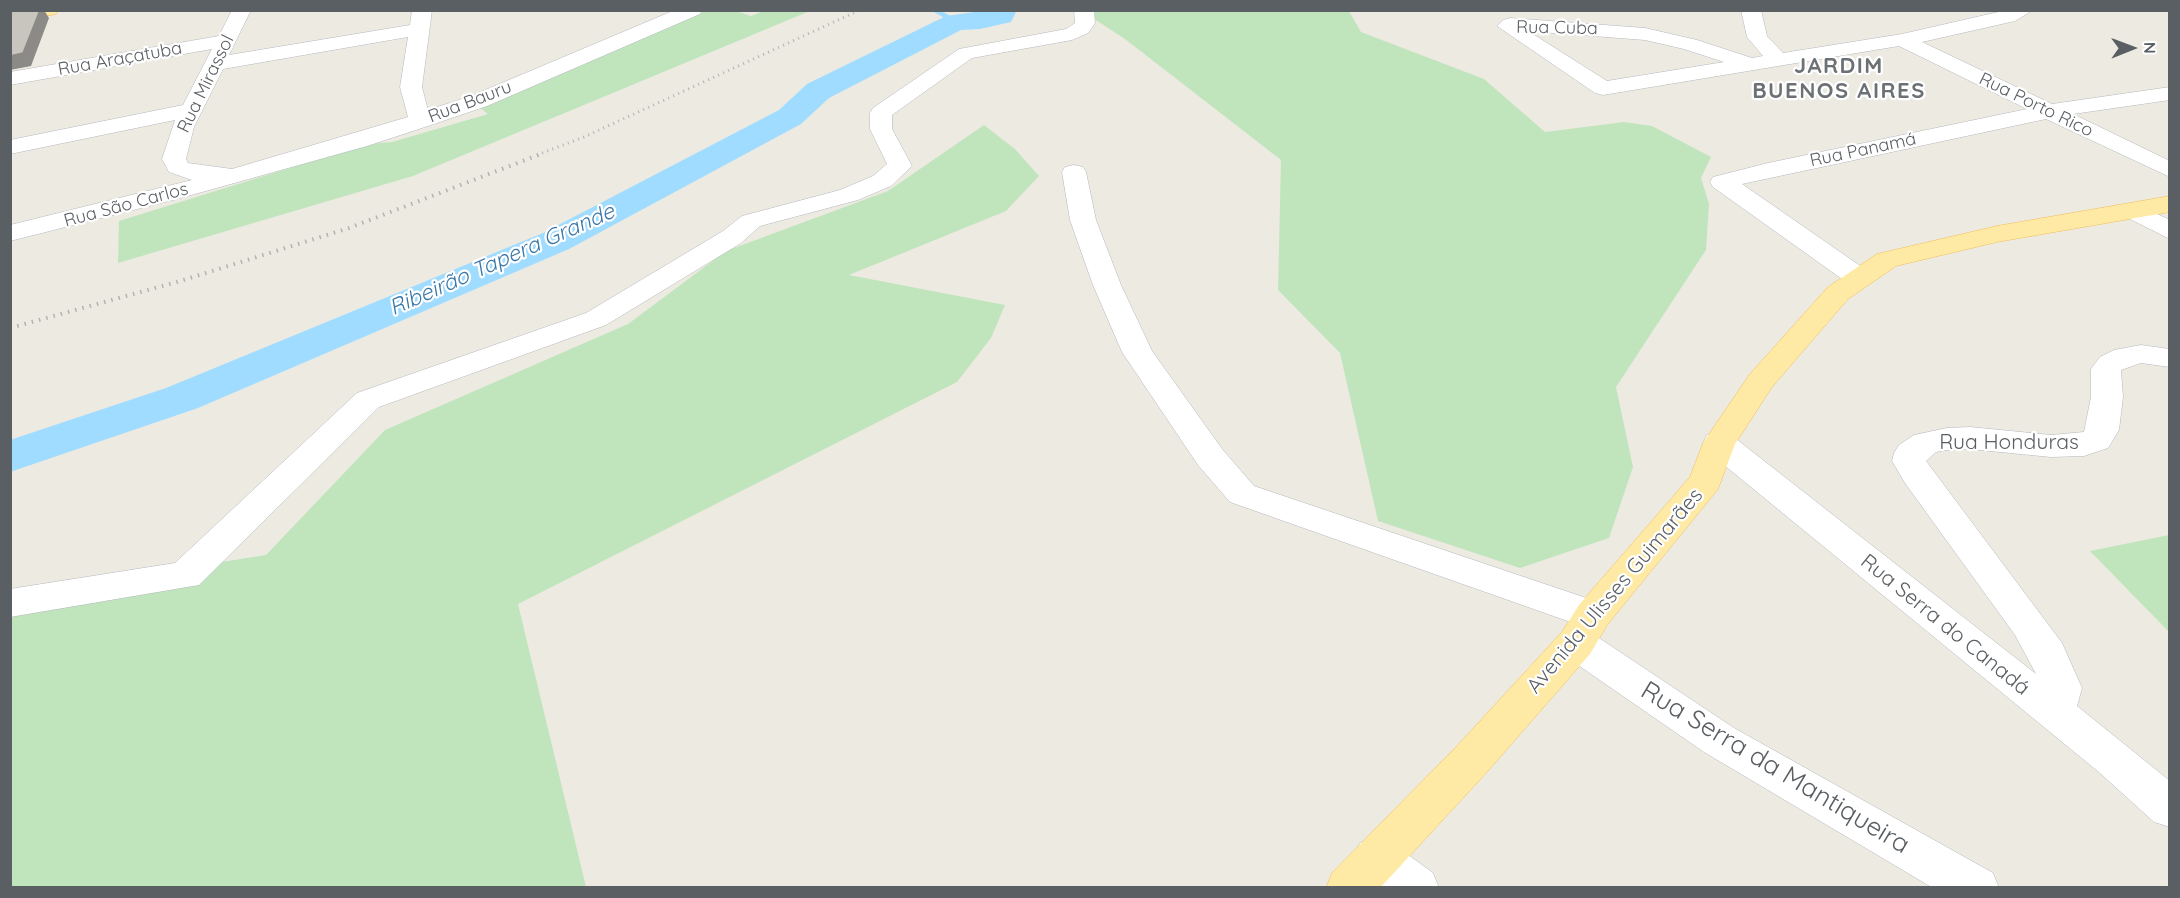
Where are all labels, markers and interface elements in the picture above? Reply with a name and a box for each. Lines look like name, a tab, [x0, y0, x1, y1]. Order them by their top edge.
street label: Rua Cuba	[1516, 16, 1598, 40]
north arrow	[2102, 18, 2162, 78]
street label: Rua Mirassol	[173, 32, 239, 136]
street label: Rua Araçatuba	[56, 37, 184, 81]
text: N	[2140, 42, 2160, 54]
district label: JARDIM BUENOS AIRES	[1752, 53, 1926, 104]
street label: Rua Porto Rico	[1975, 68, 2097, 142]
street label: Rua Bauru	[425, 76, 515, 128]
street label: Rua Panamá	[1808, 128, 1918, 172]
street label: Rua São Carlos	[62, 178, 190, 232]
water label: Ribeirão Tapera Grande	[385, 198, 619, 322]
street label: Rua Honduras	[1939, 430, 2079, 456]
street label: Avenida Ulisses Guimarães	[1522, 483, 1708, 699]
street label: Rua Serra do Canadá	[1855, 549, 2035, 701]
street label: Rua Serra da Mantiqueira	[1635, 675, 1915, 861]

